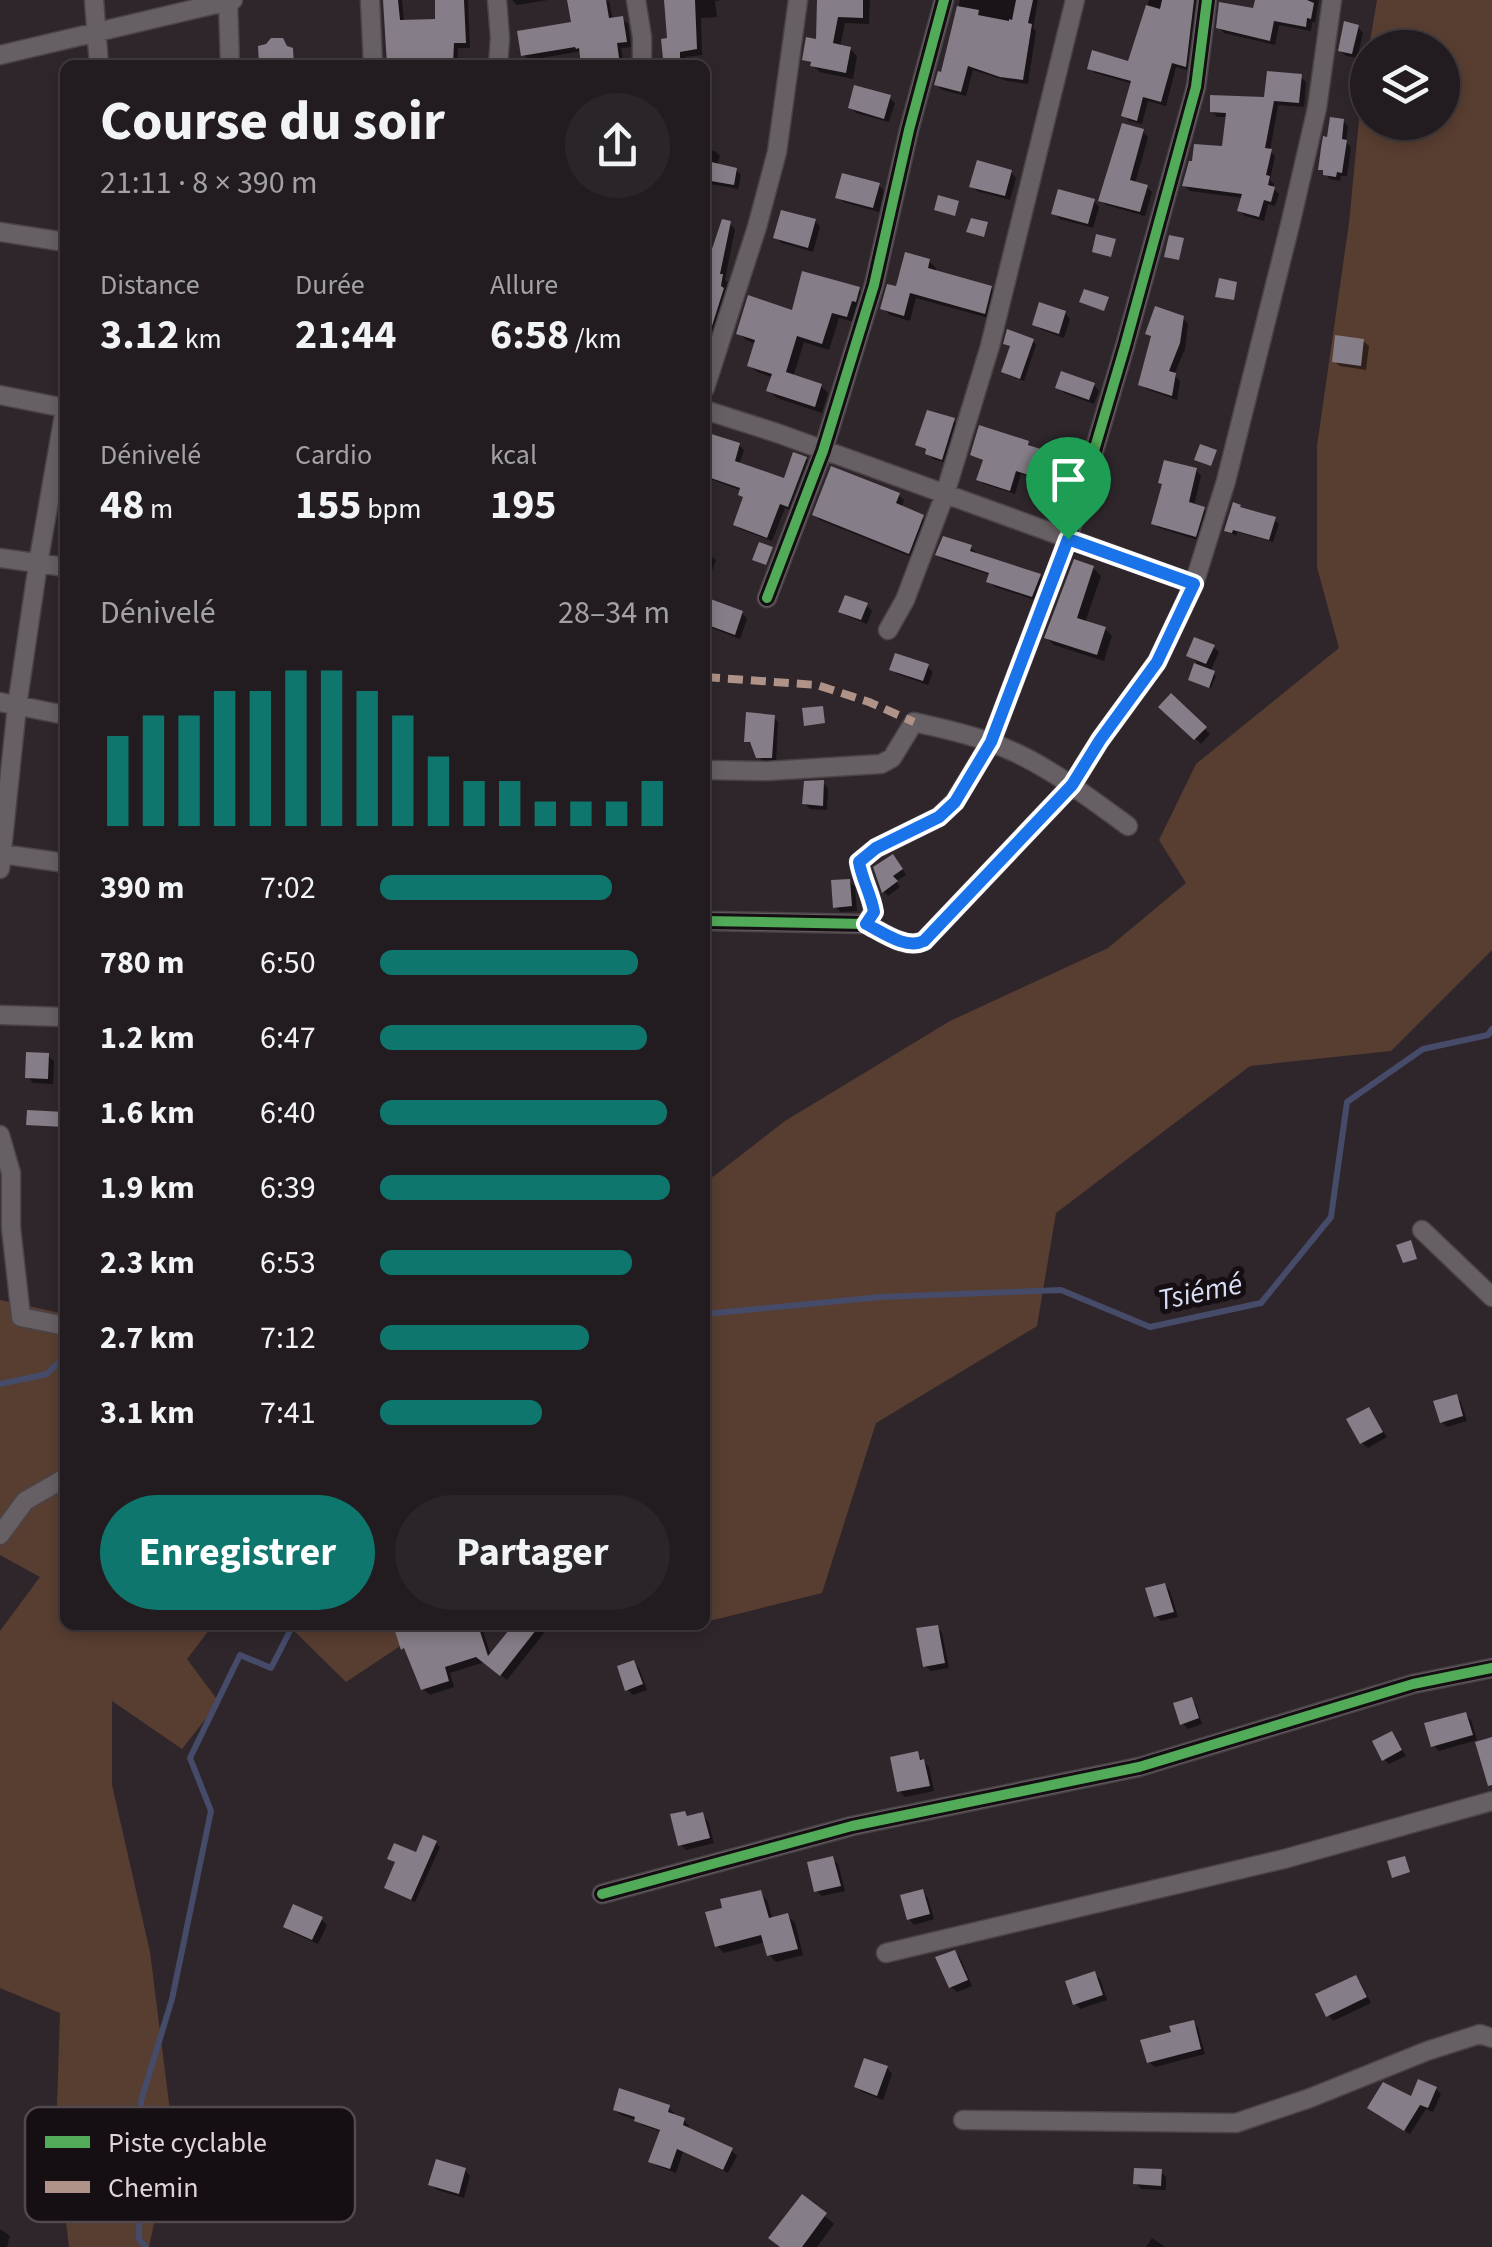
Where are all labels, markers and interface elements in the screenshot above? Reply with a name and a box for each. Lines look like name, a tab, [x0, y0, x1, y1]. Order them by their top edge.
map controls	[1350, 30, 1460, 140]
button: layers	[1350, 30, 1460, 140]
text: Course du soir	[100, 83, 445, 161]
button: share	[565, 93, 670, 198]
text: 21:11 · 8 × 390 m	[100, 160, 318, 206]
text: Distance	[100, 265, 200, 305]
text: Durée	[295, 265, 365, 305]
text: Allure	[490, 265, 558, 305]
text: 3.12	[100, 305, 179, 365]
text: 21:44	[295, 305, 396, 365]
text: 6:58	[490, 305, 569, 365]
text: km	[179, 319, 222, 359]
text: /km	[569, 319, 622, 359]
text: Dénivelé	[100, 435, 201, 475]
text: Cardio	[295, 435, 372, 475]
text: kcal	[490, 435, 537, 475]
pin	[1026, 437, 1111, 540]
icon: arrive	[1041, 452, 1096, 507]
text: 48	[100, 475, 144, 535]
text: 155	[295, 475, 362, 535]
text: 195	[490, 475, 557, 535]
text: m	[144, 489, 173, 529]
text: bpm	[362, 489, 421, 529]
text: Dénivelé	[100, 590, 216, 636]
text: 28–34 m	[558, 590, 670, 636]
text: 390 m	[100, 865, 185, 911]
text: 7:02	[260, 865, 316, 911]
text: 780 m	[100, 940, 185, 986]
text: 6:50	[260, 940, 316, 986]
text: 1.2 km	[100, 1015, 195, 1061]
text: 6:47	[260, 1015, 316, 1061]
text: 1.6 km	[100, 1090, 195, 1136]
text: 6:40	[260, 1090, 316, 1136]
text: 1.9 km	[100, 1165, 195, 1211]
text: 6:39	[260, 1165, 316, 1211]
text: 2.3 km	[100, 1240, 195, 1286]
text: 6:53	[260, 1240, 316, 1286]
water label: Tsiémé	[1154, 1262, 1247, 1322]
text: 2.7 km	[100, 1315, 195, 1361]
text: 7:12	[260, 1315, 316, 1361]
text: 3.1 km	[100, 1390, 195, 1436]
text: 7:41	[260, 1390, 316, 1436]
button: Enregistrer	[100, 1495, 375, 1610]
button: Partager	[395, 1495, 670, 1610]
legend	[25, 2107, 355, 2222]
text: Piste cyclable	[108, 2123, 267, 2163]
text: Chemin	[108, 2168, 199, 2208]

